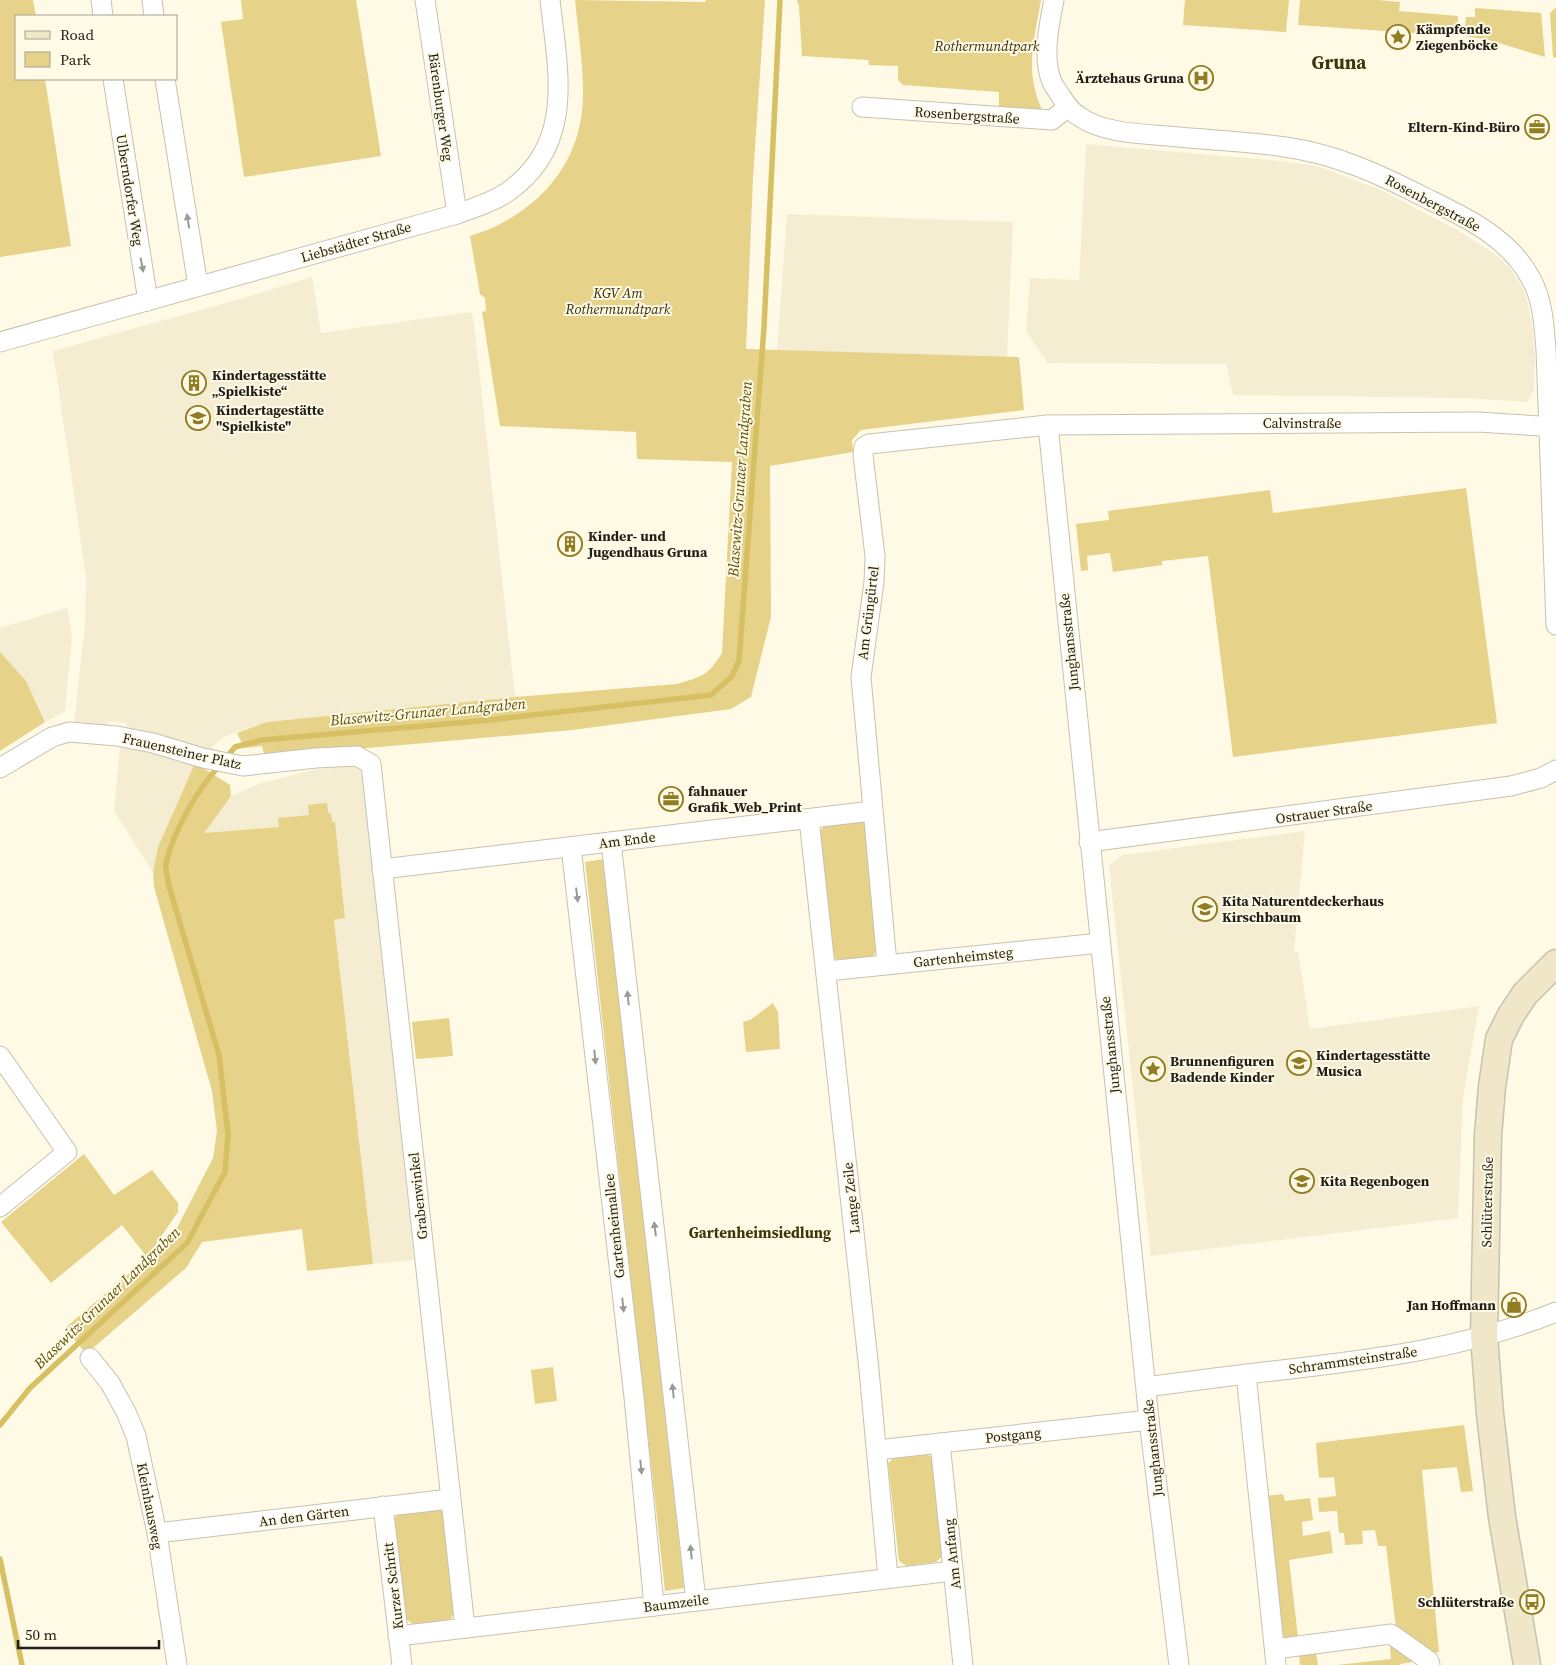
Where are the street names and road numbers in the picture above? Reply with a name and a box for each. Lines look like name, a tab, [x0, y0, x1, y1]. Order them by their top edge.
street label: Bärenburger Weg	[424, 52, 458, 162]
street label: Rosenbergstraße	[914, 101, 1020, 129]
street label: Ulberndorfer Weg	[111, 133, 149, 247]
street label: Rosenbergstraße	[1382, 169, 1484, 237]
street label: Liebstädter Straße	[298, 217, 414, 267]
street label: Calvinstraße	[1263, 413, 1341, 433]
street label: Am Grüngürtel	[852, 565, 884, 661]
street label: Junghansstraße	[1054, 592, 1084, 693]
street label: Frauensteiner Platz	[121, 728, 244, 775]
street label: Ostrauer Straße	[1274, 795, 1374, 829]
street label: Am Ende	[597, 827, 657, 853]
street label: Gartenheimsteg	[912, 942, 1014, 972]
street label: Junghansstraße	[1095, 995, 1125, 1096]
street label: Grabenwinkel	[403, 1151, 433, 1241]
street label: Schlüterstraße	[1476, 1156, 1498, 1248]
street label: Lange Zeile	[837, 1161, 865, 1235]
street label: Gartenheimallee	[599, 1173, 629, 1279]
street label: Schrammsteinstraße	[1287, 1341, 1419, 1379]
street label: Junghansstraße	[1138, 1398, 1168, 1499]
street label: Postgang	[984, 1422, 1042, 1448]
street label: Kleinhausweg	[132, 1461, 168, 1551]
street label: An den Gärten	[258, 1500, 351, 1531]
street label: Am Anfang	[938, 1518, 966, 1590]
street label: Kurzer Schritt	[378, 1541, 408, 1631]
street label: Baumzeile	[642, 1589, 710, 1617]

